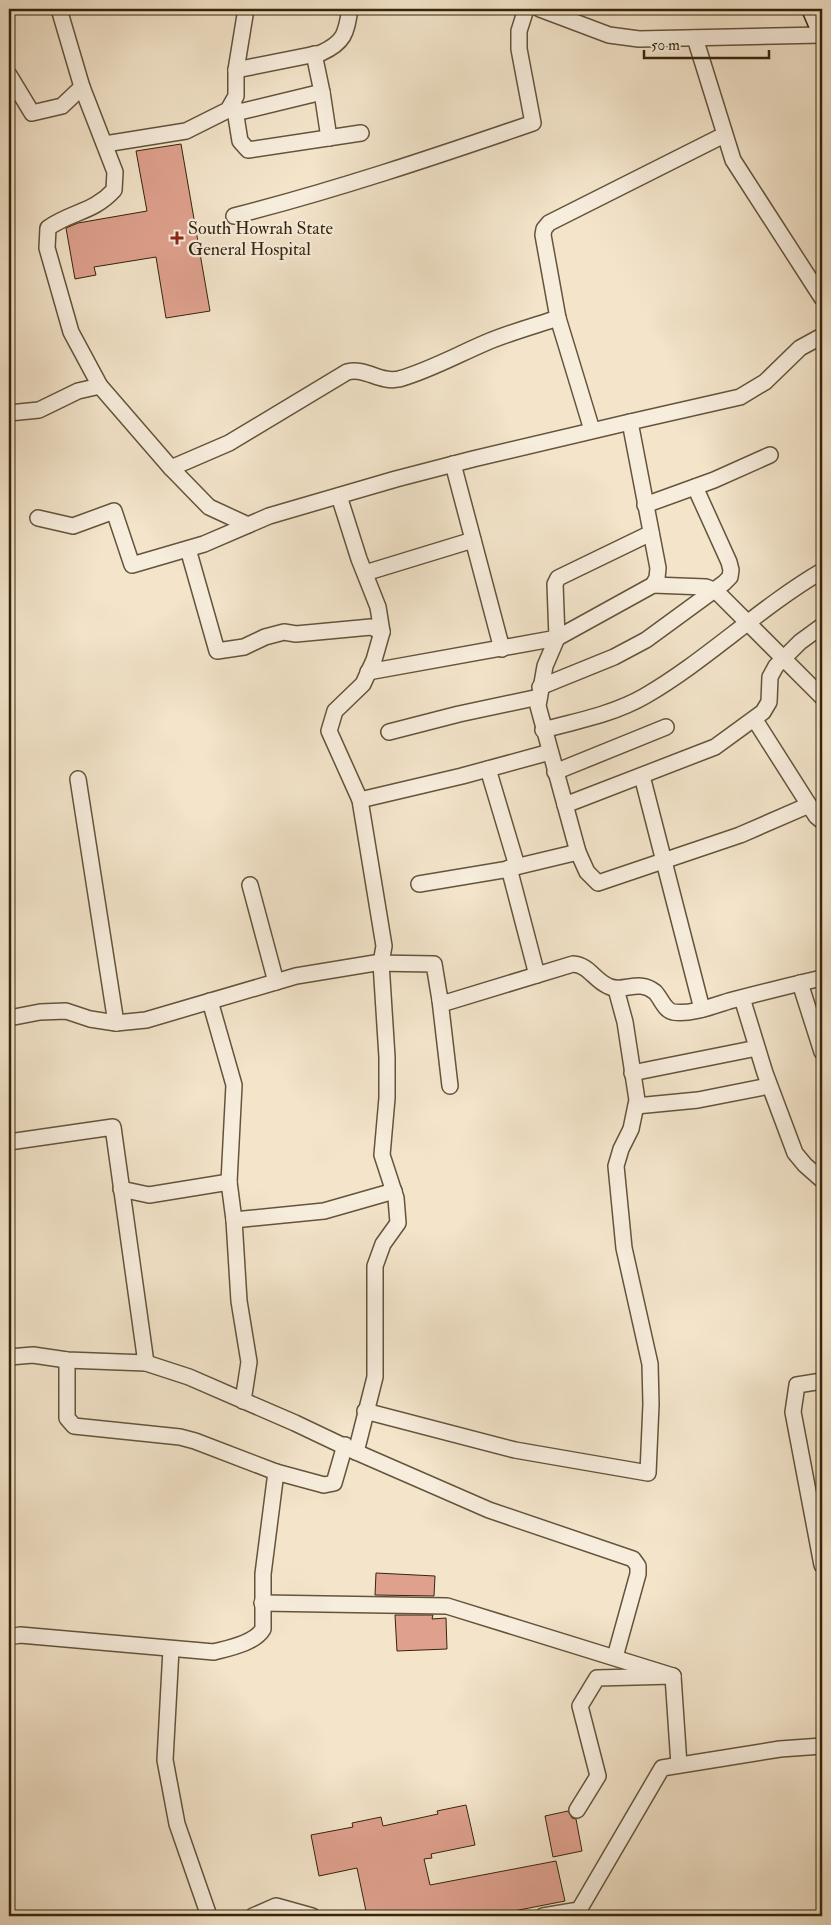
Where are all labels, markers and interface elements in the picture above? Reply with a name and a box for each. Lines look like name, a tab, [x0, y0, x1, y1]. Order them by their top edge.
scale bar	[644, 28, 768, 60]
text: 50 m	[651, 36, 680, 55]
place label: South Howrah State General Hospital	[188, 217, 334, 261]
marker: South Howrah State General Hospital	[170, 231, 184, 245]

